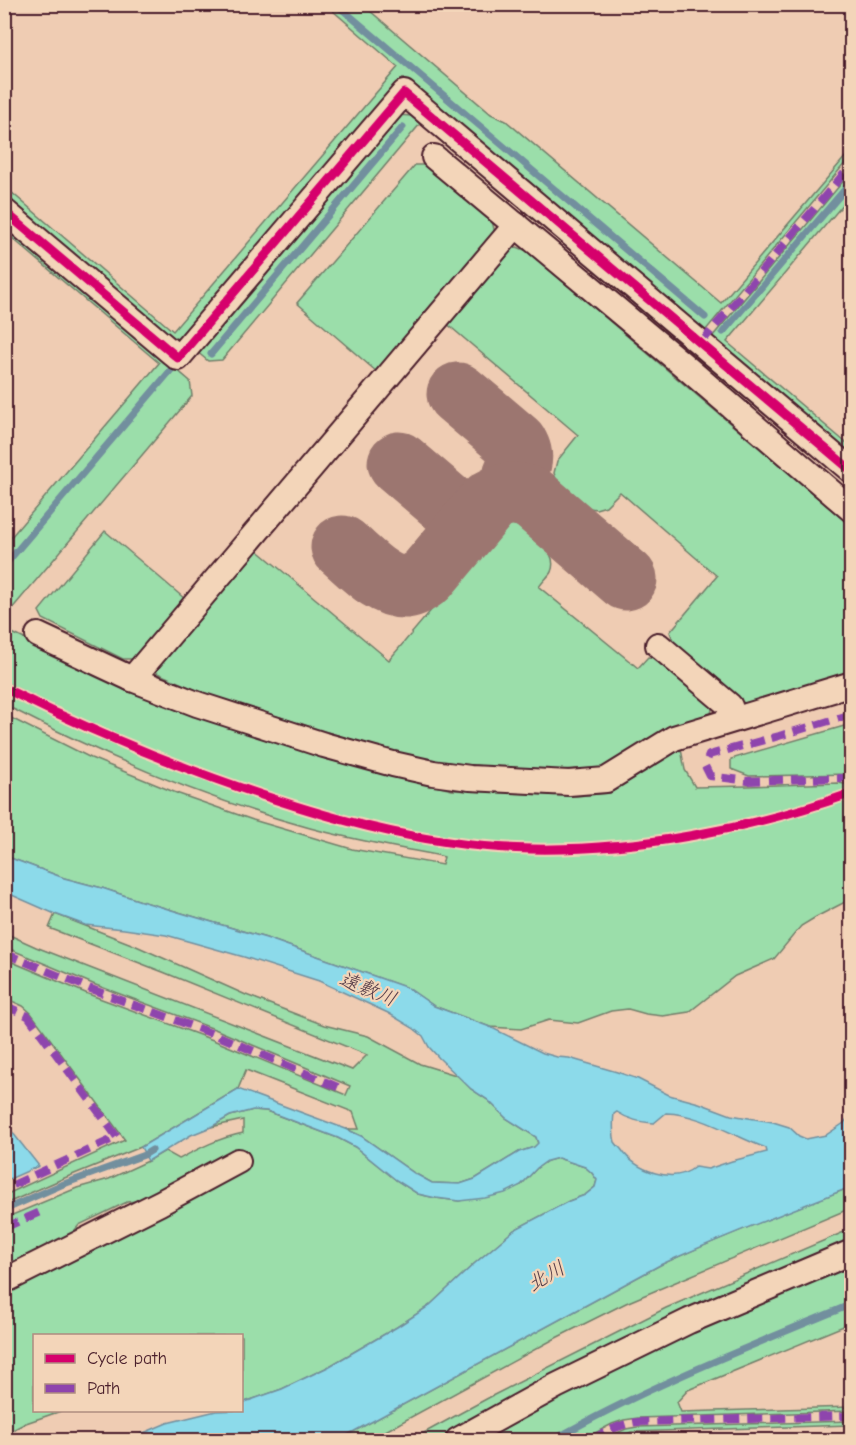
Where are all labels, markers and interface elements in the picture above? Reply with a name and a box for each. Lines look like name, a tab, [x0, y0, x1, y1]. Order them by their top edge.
water label: 遠敷川	[336, 967, 400, 1011]
water label: 北川	[523, 1256, 569, 1296]
legend	[33, 1334, 243, 1412]
text: Cycle path	[87, 1348, 167, 1369]
text: Path	[87, 1378, 120, 1399]

